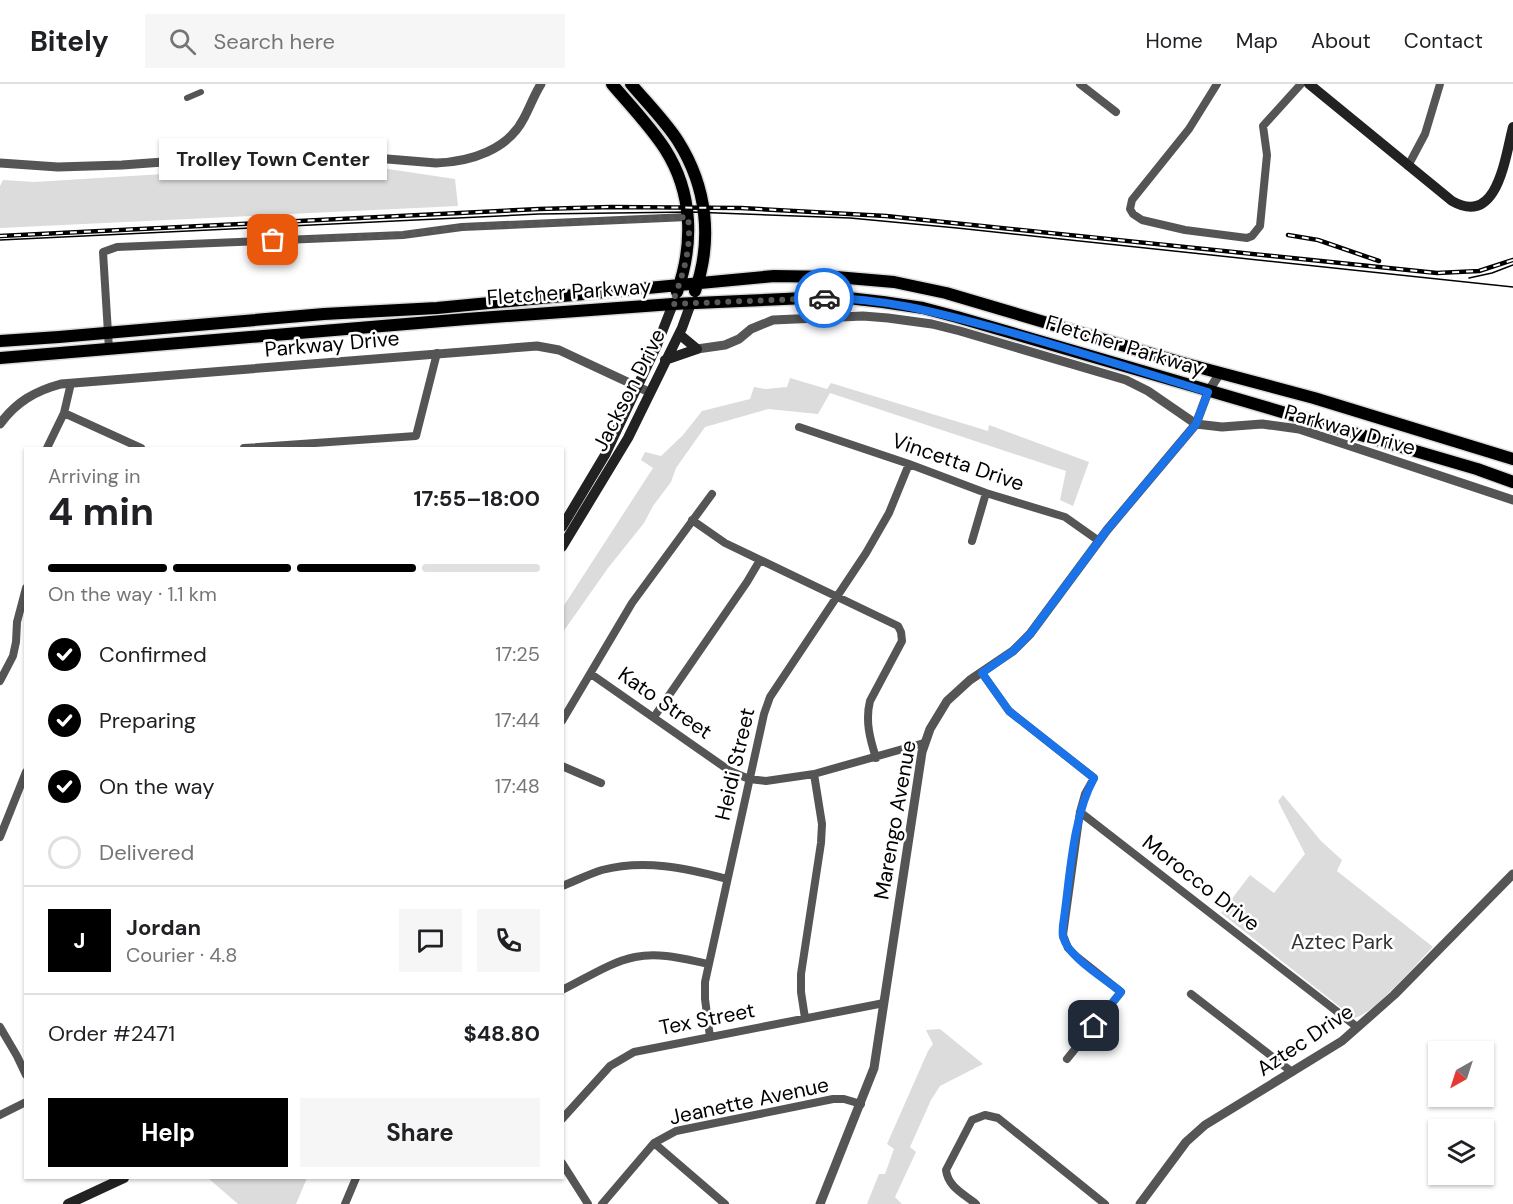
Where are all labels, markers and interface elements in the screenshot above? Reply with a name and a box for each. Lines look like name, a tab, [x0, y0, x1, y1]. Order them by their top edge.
search box	[145, 14, 565, 68]
text: Bitely	[30, 23, 109, 60]
icon: search	[166, 25, 199, 58]
text: Search here	[214, 27, 335, 56]
text: Home	[1145, 27, 1203, 55]
text: Map	[1236, 27, 1278, 55]
text: About	[1311, 27, 1371, 55]
text: Contact	[1404, 27, 1483, 55]
callout: Trolley Town Center	[159, 138, 387, 180]
text: Trolley Town Center	[176, 146, 370, 172]
pin	[247, 214, 298, 265]
icon: bag	[256, 223, 289, 256]
courier	[794, 268, 854, 328]
street label: Fletcher Parkway	[486, 272, 652, 312]
icon: car	[808, 282, 841, 315]
street label: Fletcher Parkway	[1042, 309, 1208, 384]
street label: Parkway Drive	[263, 324, 401, 364]
street label: Jackson Drive	[586, 324, 672, 456]
street label: Parkway Drive	[1281, 398, 1419, 462]
street label: Vincetta Drive	[888, 426, 1028, 498]
text: Arriving in	[48, 463, 140, 489]
text: 17:55–18:00	[413, 484, 540, 513]
text: 4 min	[48, 486, 154, 537]
text: On the way · 1.1 km	[48, 581, 217, 607]
icon: check	[48, 638, 81, 671]
text: Confirmed	[99, 640, 207, 669]
text: 17:25	[495, 641, 540, 667]
street label: Kato Street	[613, 660, 717, 746]
icon: check	[48, 704, 81, 737]
street label: Heidi Street	[708, 705, 762, 823]
text: Preparing	[99, 706, 196, 735]
text: 17:44	[495, 707, 540, 733]
street label: Marengo Avenue	[867, 738, 923, 902]
icon: check	[48, 770, 81, 803]
text: On the way	[99, 772, 214, 801]
text: 17:48	[495, 773, 540, 799]
street label: Morocco Drive	[1137, 828, 1266, 938]
text: Delivered	[99, 838, 194, 867]
button: chat	[399, 909, 462, 972]
button: phone	[477, 909, 540, 972]
text: Jordan	[126, 913, 201, 942]
text: J	[74, 926, 85, 955]
park label: Aztec Park	[1291, 928, 1394, 956]
text: Courier · 4.8	[126, 942, 237, 968]
street label: Tex Street	[657, 996, 757, 1042]
street label: Aztec Drive	[1251, 997, 1359, 1083]
pin	[1068, 1000, 1119, 1051]
icon: home	[1077, 1009, 1110, 1042]
text: Order #2471	[48, 1019, 175, 1048]
text: $48.80	[464, 1019, 540, 1048]
north arrow	[1428, 1041, 1494, 1107]
map controls	[1428, 1041, 1494, 1185]
street label: Jeanette Avenue	[667, 1070, 831, 1132]
button: Help	[48, 1098, 288, 1167]
button: Share	[300, 1098, 540, 1167]
button: layers	[1428, 1119, 1494, 1185]

